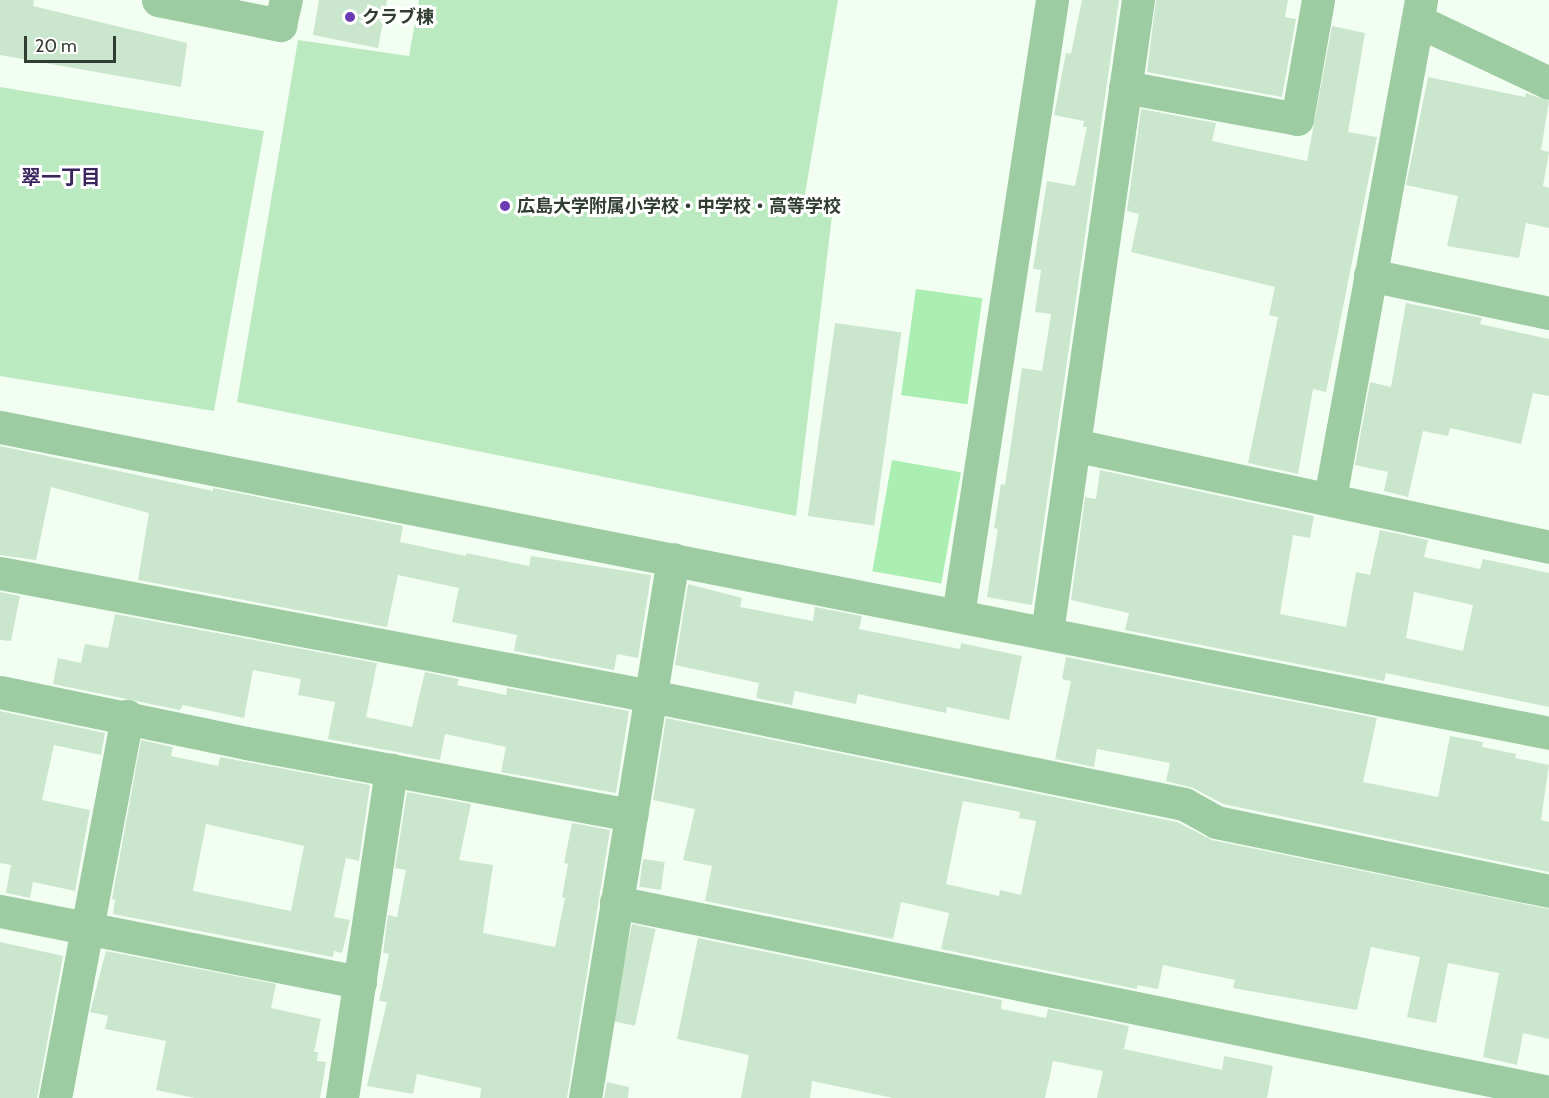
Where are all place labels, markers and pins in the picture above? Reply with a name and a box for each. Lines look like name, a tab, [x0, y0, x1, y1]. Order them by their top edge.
place label: クラブ棟	[362, 6, 434, 28]
marker: クラブ棟	[343, 10, 357, 24]
place label: 広島大学附属小学校・中学校・高等学校	[517, 195, 841, 217]
marker: 広島大学附属小学校・中学校・高等学校	[498, 199, 512, 213]

